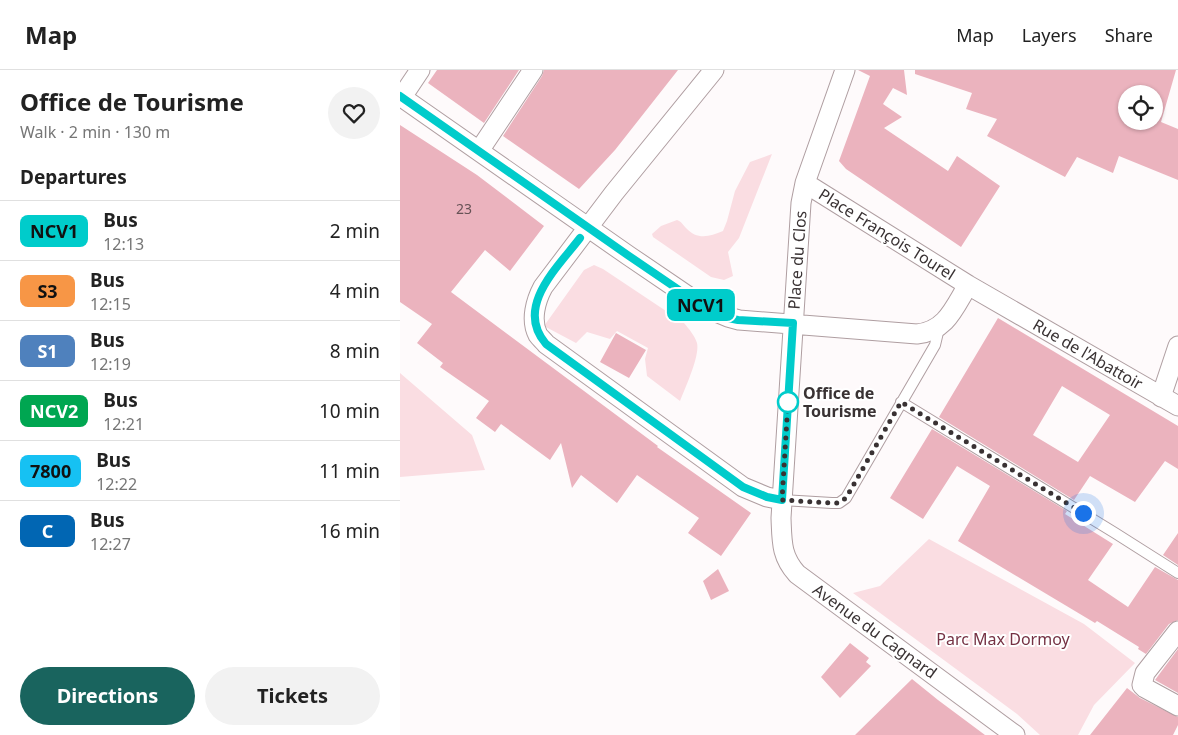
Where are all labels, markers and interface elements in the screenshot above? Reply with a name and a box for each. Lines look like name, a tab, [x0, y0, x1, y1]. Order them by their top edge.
text: Map	[25, 18, 77, 51]
text: Map	[956, 23, 994, 47]
text: Layers	[1022, 23, 1077, 47]
text: Share	[1105, 23, 1153, 47]
text: Office de Tourisme	[20, 85, 244, 118]
map controls	[1118, 85, 1163, 130]
button: locate	[1118, 85, 1163, 130]
button: heart	[328, 87, 380, 139]
text: Walk · 2 min · 130 m	[20, 121, 170, 143]
text: Departures	[20, 164, 127, 190]
street label: Place François Tourel	[815, 183, 959, 285]
house number: 23	[456, 199, 472, 218]
text: Bus	[103, 207, 138, 233]
street label: Place du Clos	[783, 210, 811, 310]
text: 2 min	[330, 218, 380, 244]
text: NCV1	[30, 219, 78, 243]
text: 12:13	[103, 233, 144, 255]
text: Bus	[90, 267, 125, 293]
text: 4 min	[330, 278, 380, 304]
text: S3	[37, 279, 58, 303]
line badge: NCV1	[666, 289, 736, 321]
text: 12:15	[90, 293, 131, 315]
text: NCV1	[677, 293, 725, 317]
street label: Rue de l'Abattoir	[1029, 314, 1147, 395]
text: Bus	[90, 327, 125, 353]
text: 8 min	[330, 338, 380, 364]
text: S1	[37, 339, 58, 363]
text: 12:19	[90, 353, 131, 375]
place label: Office de Tourisme	[803, 382, 877, 422]
text: Bus	[103, 387, 138, 413]
marker: Office de Tourisme	[777, 391, 799, 413]
text: 10 min	[319, 398, 380, 424]
text: NCV2	[30, 399, 78, 423]
text: 12:21	[103, 413, 144, 435]
text: Bus	[96, 447, 131, 473]
text: 11 min	[319, 458, 380, 484]
text: 7800	[30, 459, 71, 483]
text: 12:22	[96, 473, 137, 495]
your location	[1071, 501, 1096, 526]
text: Bus	[90, 507, 125, 533]
text: 16 min	[319, 518, 380, 544]
text: C	[42, 519, 53, 543]
text: 12:27	[90, 533, 131, 555]
street label: Avenue du Cagnard	[809, 579, 941, 683]
park label: Parc Max Dormoy	[936, 628, 1071, 650]
button: Directions	[20, 667, 195, 725]
button: Tickets	[205, 667, 380, 725]

